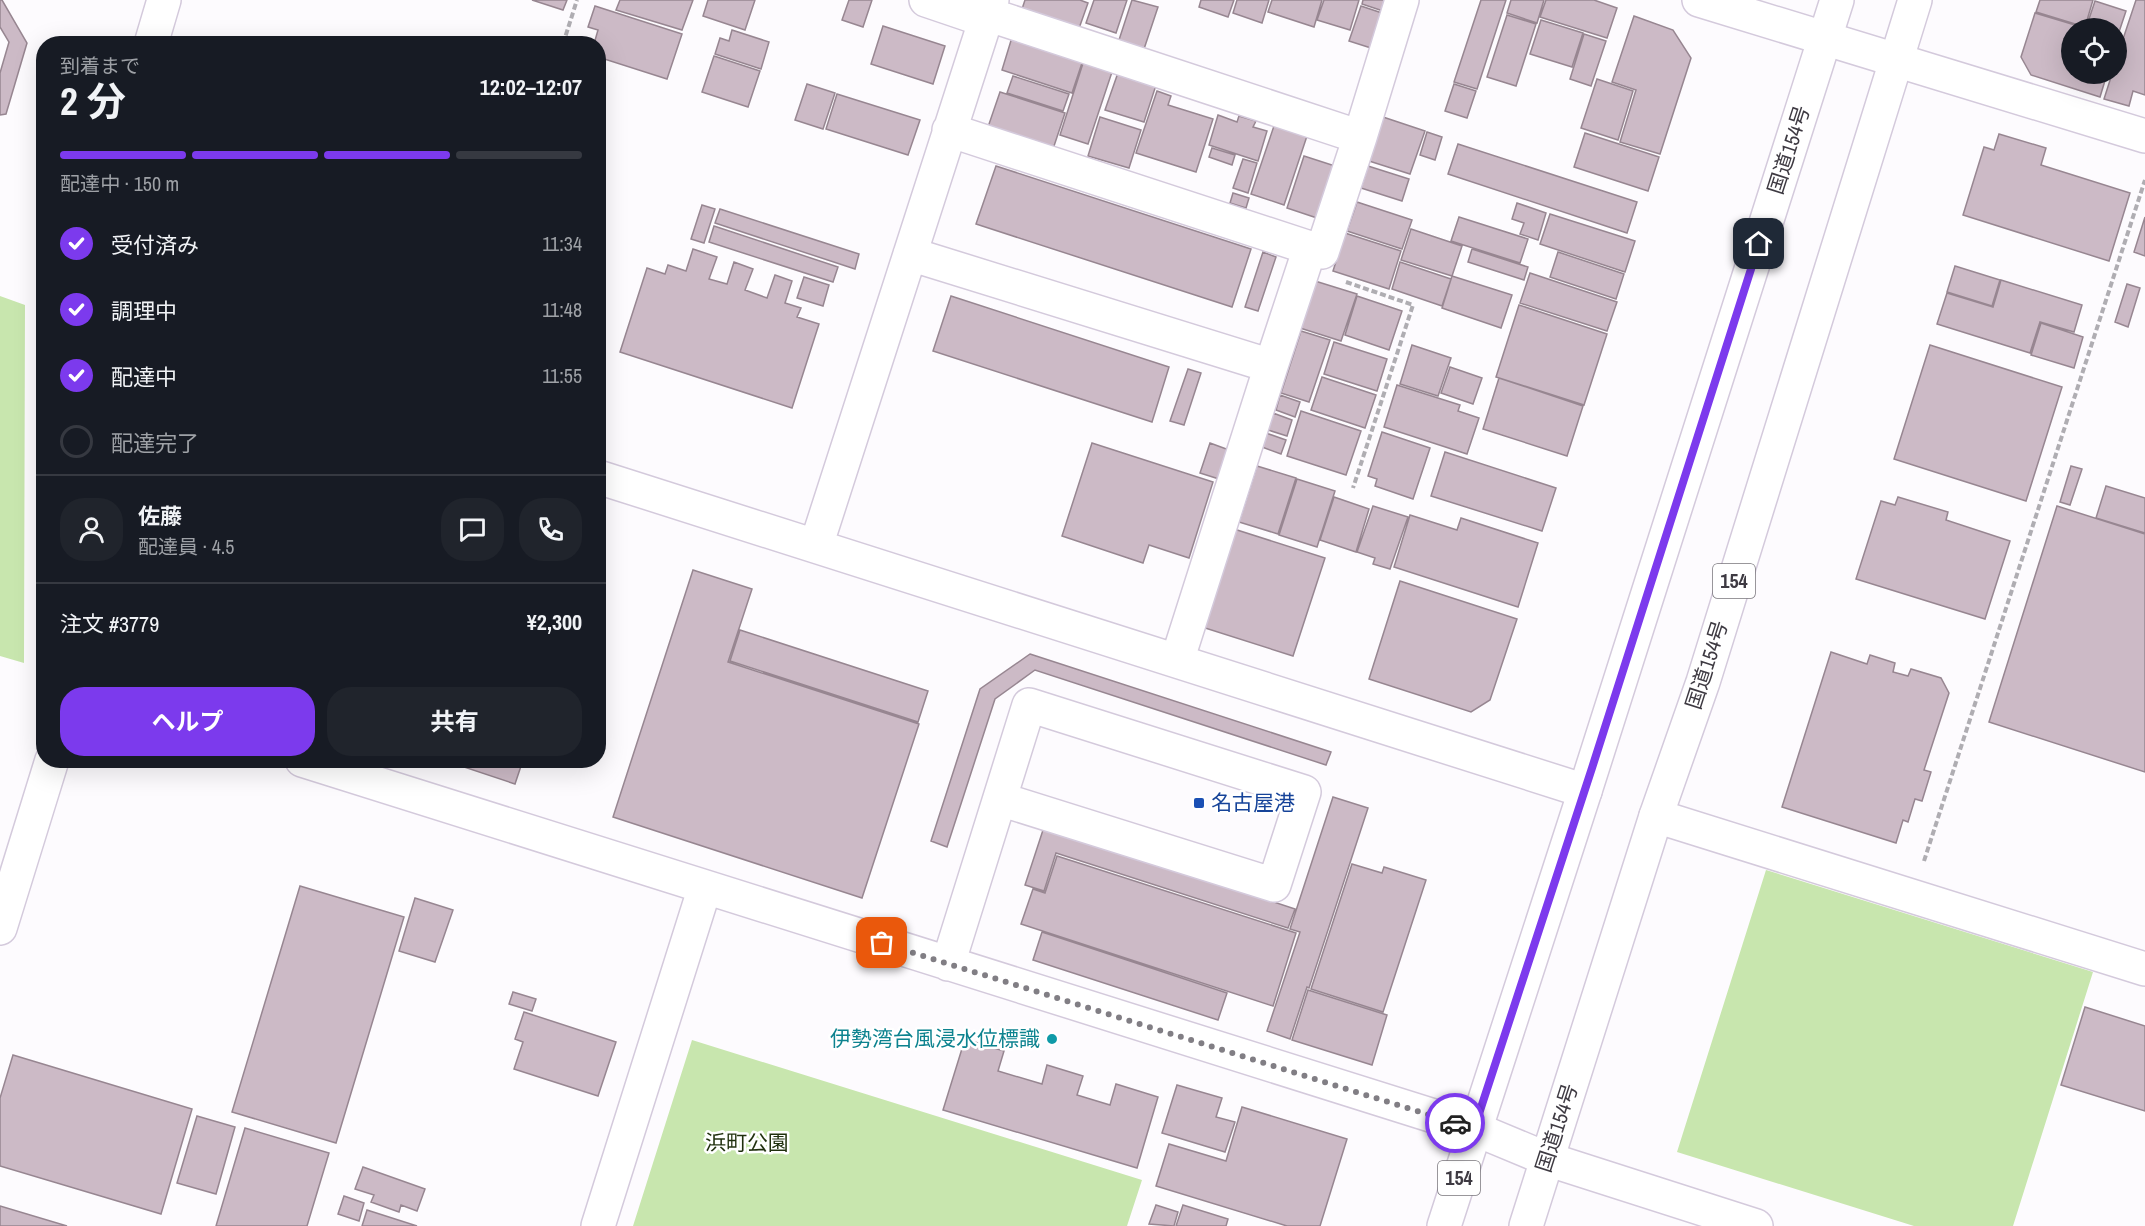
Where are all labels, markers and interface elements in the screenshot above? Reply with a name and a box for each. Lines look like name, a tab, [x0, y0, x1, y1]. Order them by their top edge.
map controls	[2061, 18, 2127, 84]
button: locate	[2061, 18, 2127, 84]
text: 到着まで	[60, 52, 140, 79]
text: 12:02–12:07	[480, 72, 582, 102]
text: 2 分	[60, 75, 126, 127]
street label: 国道154号	[1761, 102, 1816, 198]
text: 配達中 · 150 m	[60, 170, 179, 197]
pin	[1733, 218, 1784, 269]
icon: check	[60, 227, 93, 260]
icon: home	[1742, 227, 1775, 260]
text: 受付済み	[111, 230, 199, 260]
text: 11:34	[542, 230, 582, 257]
icon: check	[60, 293, 93, 326]
text: 調理中	[111, 296, 177, 326]
text: 11:48	[542, 296, 582, 323]
icon: check	[60, 359, 93, 392]
text: 配達中	[111, 362, 177, 392]
text: 11:55	[542, 362, 582, 389]
text: 配達完了	[111, 428, 199, 458]
button: person	[60, 498, 123, 561]
button: chat	[441, 498, 504, 561]
button: phone	[519, 498, 582, 561]
text: 佐藤	[138, 501, 182, 531]
text: 配達員 · 4.5	[138, 533, 234, 560]
road number: 154	[1713, 564, 1755, 598]
text: ¥2,300	[527, 607, 582, 637]
text: 注文 #3779	[60, 609, 159, 639]
street label: 国道154号	[1679, 617, 1734, 713]
button: ヘルプ	[60, 687, 315, 756]
button: 共有	[327, 687, 582, 756]
place label: 名古屋港	[1211, 788, 1295, 817]
marker: 名古屋港	[1192, 796, 1206, 810]
pin	[856, 917, 907, 968]
icon: bag	[865, 926, 898, 959]
place label: 伊勢湾台風浸水位標識	[830, 1024, 1040, 1053]
marker: 伊勢湾台風浸水位標識	[1045, 1032, 1059, 1046]
street label: 国道154号	[1529, 1080, 1584, 1176]
courier	[1425, 1093, 1485, 1153]
icon: car	[1439, 1107, 1472, 1140]
park label: 浜町公園	[705, 1128, 789, 1157]
road number: 154	[1438, 1161, 1480, 1195]

